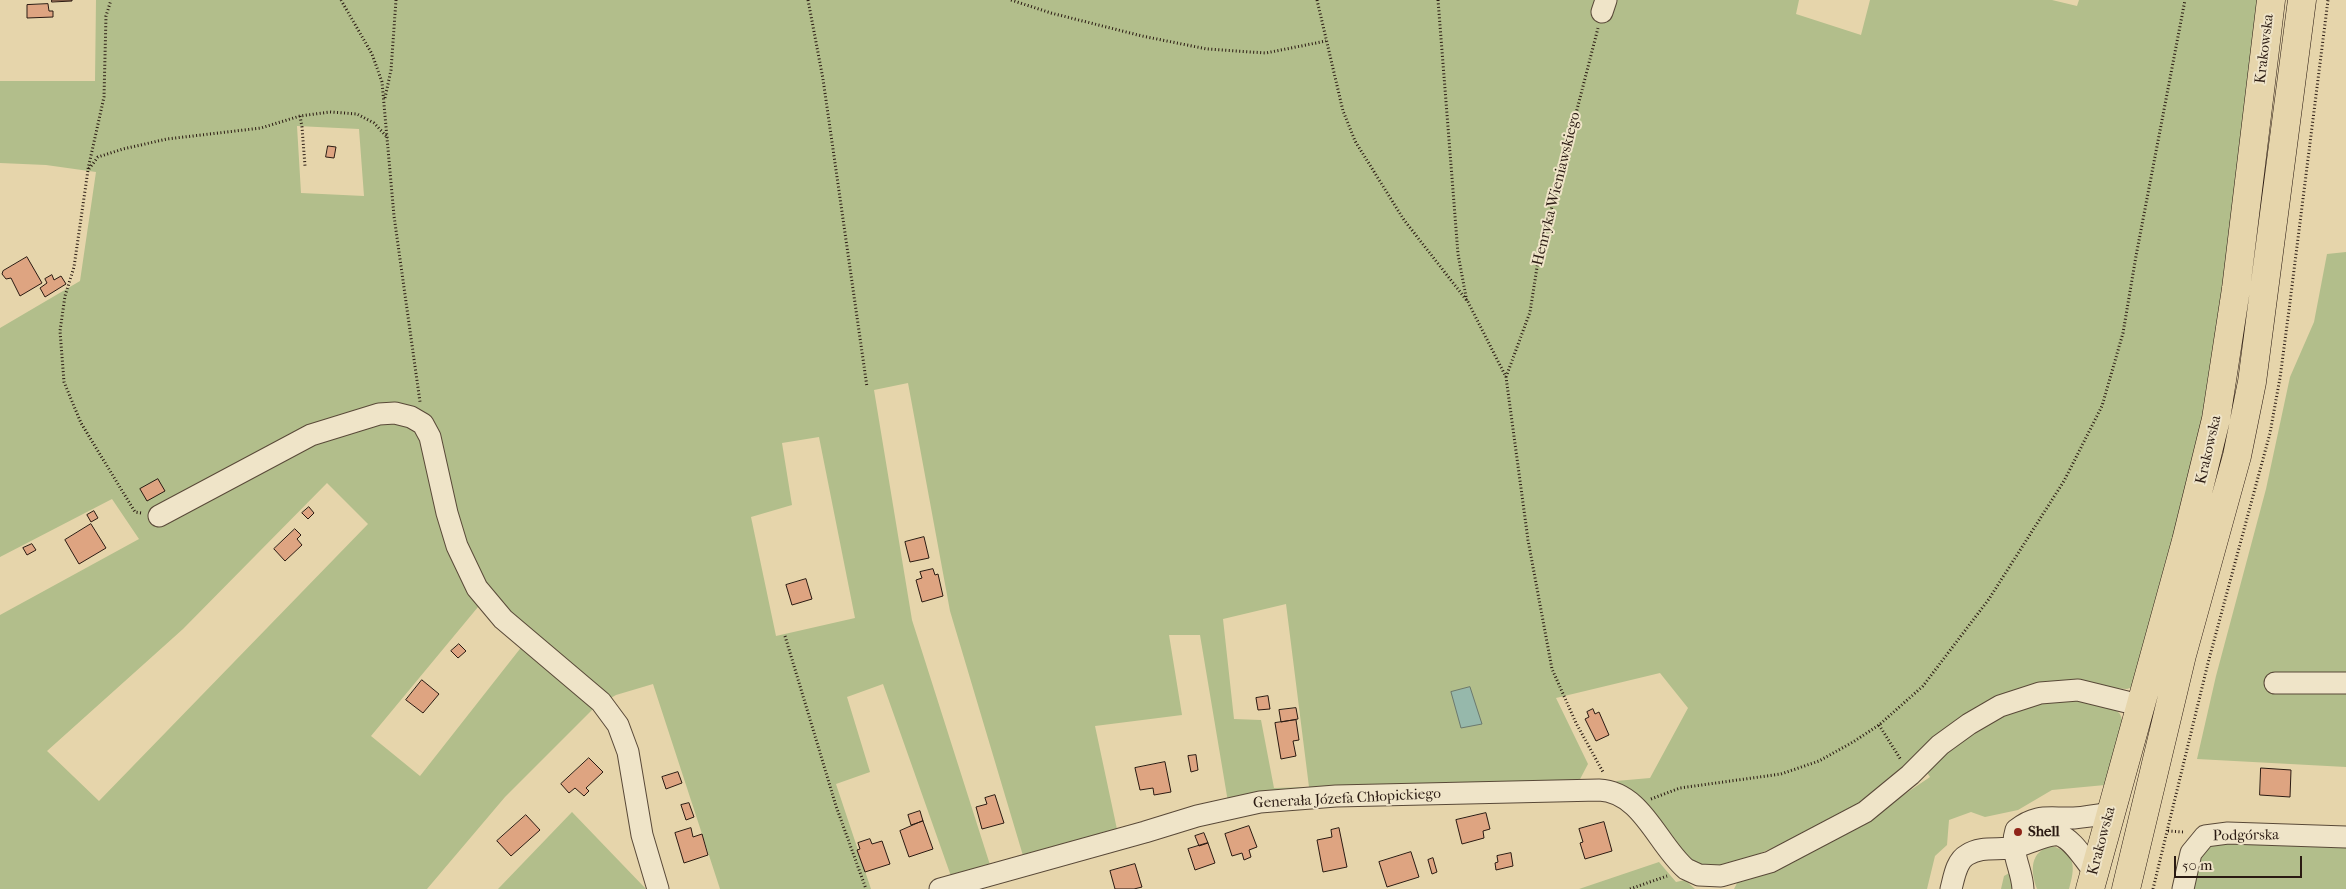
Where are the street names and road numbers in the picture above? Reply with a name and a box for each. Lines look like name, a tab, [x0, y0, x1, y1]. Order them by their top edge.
street label: Krakowska	[2252, 13, 2278, 85]
street label: Henryka Wieniawskiego	[1529, 110, 1585, 268]
street label: Krakowska	[2192, 414, 2226, 486]
street label: Generała Józefa Chłopickiego	[1253, 785, 1441, 813]
street label: Krakowska	[2084, 805, 2120, 877]
street label: Podgórska	[2213, 826, 2279, 846]

